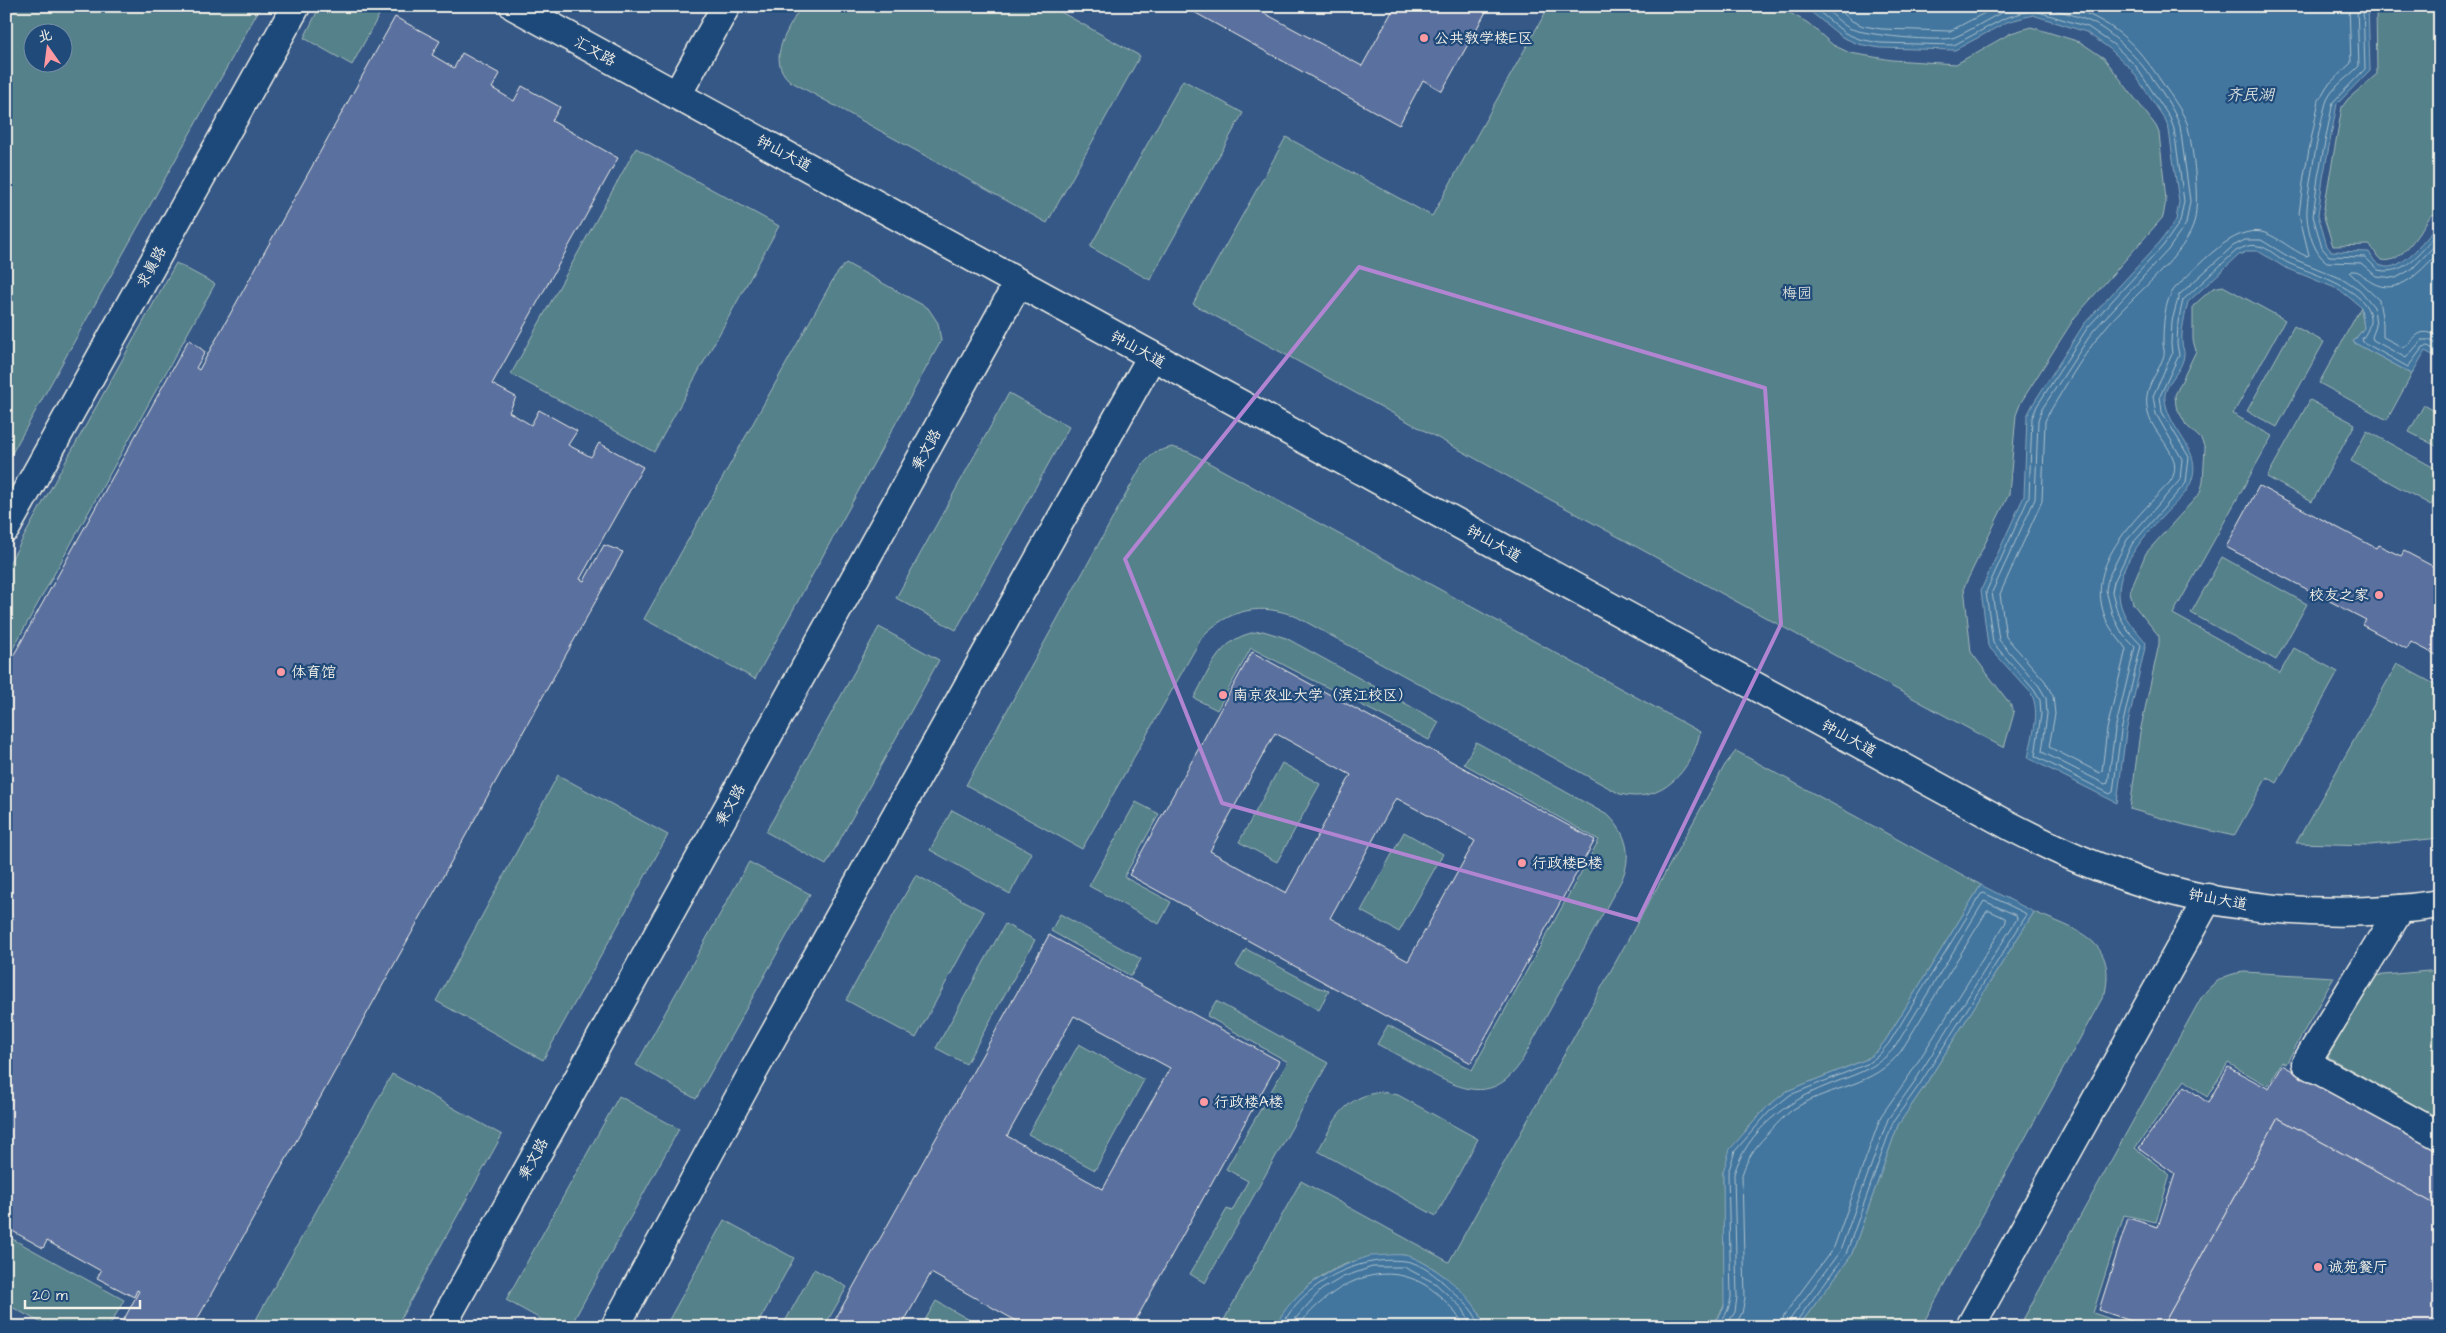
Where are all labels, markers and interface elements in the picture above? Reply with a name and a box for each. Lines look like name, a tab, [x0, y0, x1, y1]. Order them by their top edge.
north arrow	[22, 22, 72, 72]
text: 北	[36, 25, 54, 48]
place label: 公共教学楼E区	[1434, 28, 1533, 49]
street label: 汇文路	[570, 31, 620, 72]
marker: 公共教学楼E区	[1418, 32, 1430, 44]
water label: 齐民湖	[2226, 84, 2276, 106]
street label: 钟山大道	[752, 130, 815, 177]
street label: 求真路	[131, 242, 172, 292]
park label: 梅园	[1782, 283, 1812, 304]
street label: 钟山大道	[1106, 326, 1169, 373]
street label: 秉文路	[906, 425, 947, 475]
street label: 钟山大道	[1462, 520, 1525, 567]
place label: 校友之家	[2309, 585, 2369, 606]
marker: 校友之家	[2373, 589, 2385, 601]
place label: 体育馆	[291, 662, 336, 683]
marker: 体育馆	[275, 666, 287, 678]
place label: 南京农业大学（滨江校区）	[1233, 685, 1413, 706]
marker: 南京农业大学（滨江校区）	[1217, 689, 1229, 701]
street label: 钟山大道	[1817, 715, 1880, 762]
street label: 秉文路	[710, 780, 751, 830]
place label: 行政楼B楼	[1532, 853, 1603, 874]
marker: 行政楼B楼	[1516, 857, 1528, 869]
street label: 钟山大道	[2186, 883, 2249, 916]
place label: 行政楼A楼	[1214, 1092, 1284, 1113]
marker: 行政楼A楼	[1198, 1096, 1210, 1108]
street label: 秉文路	[513, 1134, 554, 1184]
place label: 诚苑餐厅	[2328, 1257, 2388, 1278]
marker: 诚苑餐厅	[2312, 1261, 2324, 1273]
scale bar	[25, 1278, 140, 1310]
text: 20 m	[32, 1285, 68, 1306]

